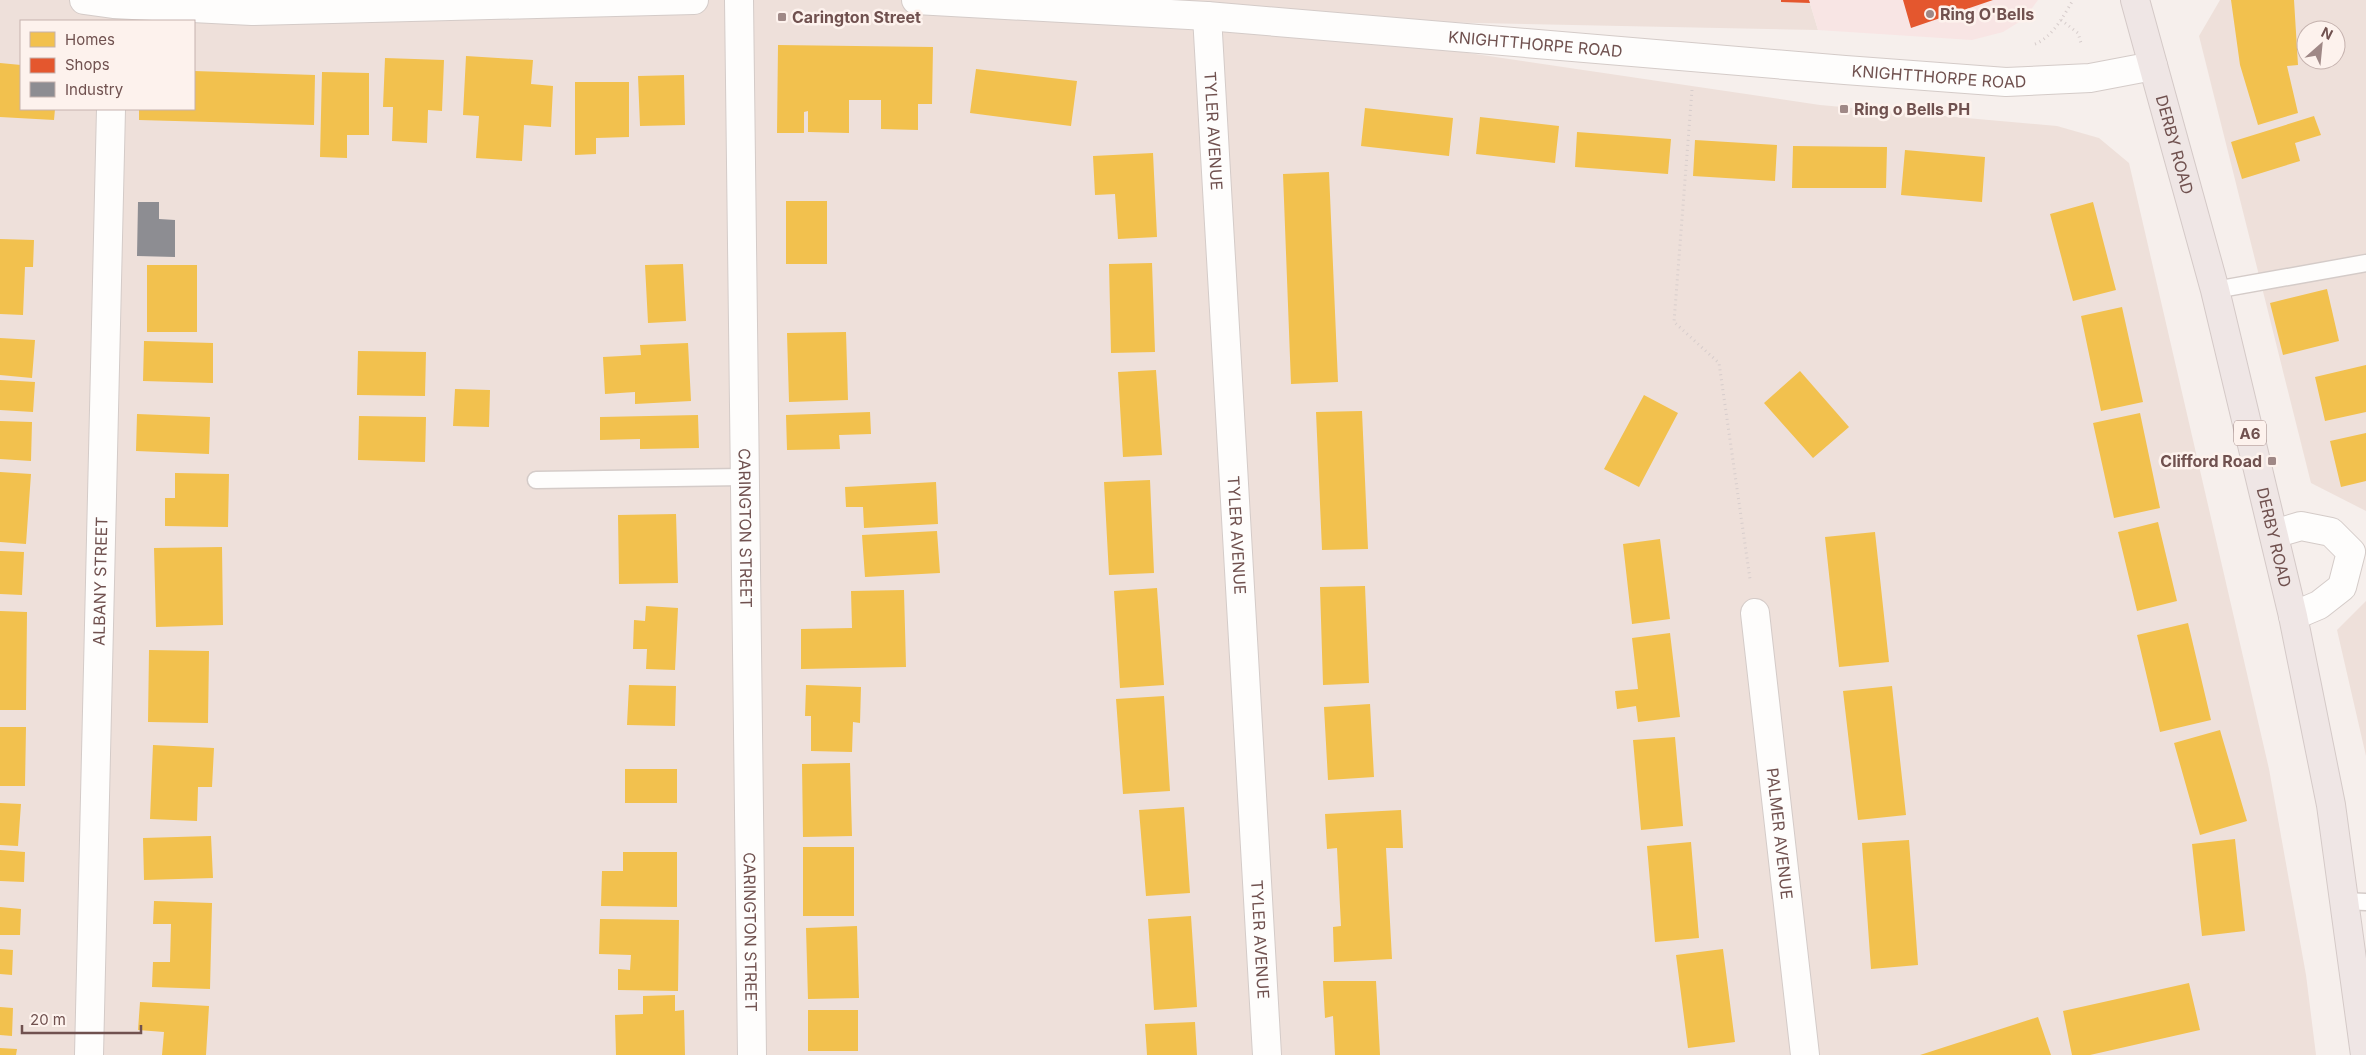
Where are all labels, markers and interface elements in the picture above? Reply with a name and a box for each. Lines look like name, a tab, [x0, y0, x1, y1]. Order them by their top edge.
place label: Ring O'Bells	[1940, 4, 2034, 24]
place label: Carington Street	[792, 7, 921, 27]
marker: Ring O'Bells	[1924, 8, 1936, 20]
marker: Carington Street	[776, 11, 788, 23]
legend	[20, 20, 195, 110]
north arrow	[2296, 20, 2346, 70]
text: N	[2319, 23, 2336, 43]
street label: KNIGHTTHORPE ROAD	[1447, 26, 1623, 61]
text: Homes	[65, 30, 115, 49]
text: Shops	[65, 55, 110, 74]
street label: KNIGHTTHORPE ROAD	[1851, 61, 2027, 92]
street label: TYLER AVENUE	[1200, 71, 1227, 191]
text: Industry	[65, 80, 124, 99]
street label: DERBY ROAD	[2152, 93, 2198, 196]
place label: Ring o Bells PH	[1854, 99, 1970, 119]
marker: Ring o Bells PH	[1838, 103, 1850, 115]
road number: A6	[2234, 420, 2266, 446]
street label: CARINGTON STREET	[735, 448, 756, 608]
place label: Clifford Road	[2160, 451, 2262, 471]
marker: Clifford Road	[2266, 455, 2278, 467]
street label: TYLER AVENUE	[1224, 475, 1250, 595]
street label: DERBY ROAD	[2253, 485, 2296, 589]
street label: ALBANY STREET	[89, 516, 112, 646]
street label: PALMER AVENUE	[1763, 767, 1797, 900]
street label: CARINGTON STREET	[740, 852, 761, 1012]
street label: TYLER AVENUE	[1247, 879, 1274, 1000]
scale bar	[22, 1002, 141, 1034]
text: 20 m	[30, 1010, 66, 1029]

